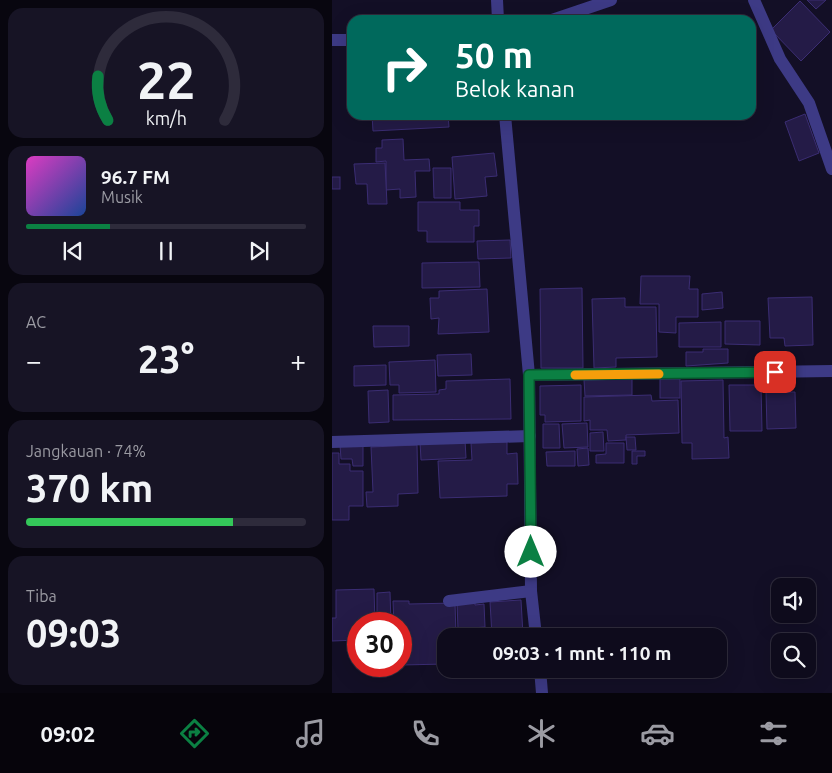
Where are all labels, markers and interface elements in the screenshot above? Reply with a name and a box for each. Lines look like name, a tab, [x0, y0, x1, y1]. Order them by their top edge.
icon: right	[372, 35, 437, 100]
text: 50 m	[455, 35, 533, 75]
text: 22	[137, 51, 195, 109]
text: Belok kanan	[455, 76, 575, 101]
text: km/h	[145, 108, 187, 128]
text: 96.7 FM	[101, 166, 170, 188]
text: Musik	[101, 188, 143, 206]
icon: previous	[59, 237, 87, 265]
icon: pause	[152, 237, 180, 265]
icon: next	[245, 237, 273, 265]
text: AC	[26, 313, 46, 331]
text: 23°	[138, 338, 194, 380]
text: −	[26, 345, 42, 376]
text: +	[290, 345, 306, 376]
pin	[754, 351, 796, 393]
icon: arrive	[761, 358, 789, 386]
text: Jangkauan · 74%	[26, 442, 146, 460]
text: 370 km	[26, 467, 153, 509]
position arrow	[504, 525, 556, 577]
map controls	[771, 578, 816, 678]
button: sound	[771, 578, 816, 623]
text: Tiba	[26, 587, 57, 605]
text: 09:03	[26, 612, 121, 654]
speed limit sign: 30	[347, 612, 412, 677]
button: search	[771, 633, 816, 678]
text: 09:03 · 1 mnt · 110 m	[493, 642, 671, 664]
icon: directions	[177, 716, 212, 751]
icon: music	[293, 716, 328, 751]
icon: phone	[408, 716, 443, 751]
icon: climate	[524, 716, 559, 751]
icon: car	[640, 716, 675, 751]
icon: filters	[756, 716, 791, 751]
text: 09:02	[40, 721, 96, 746]

